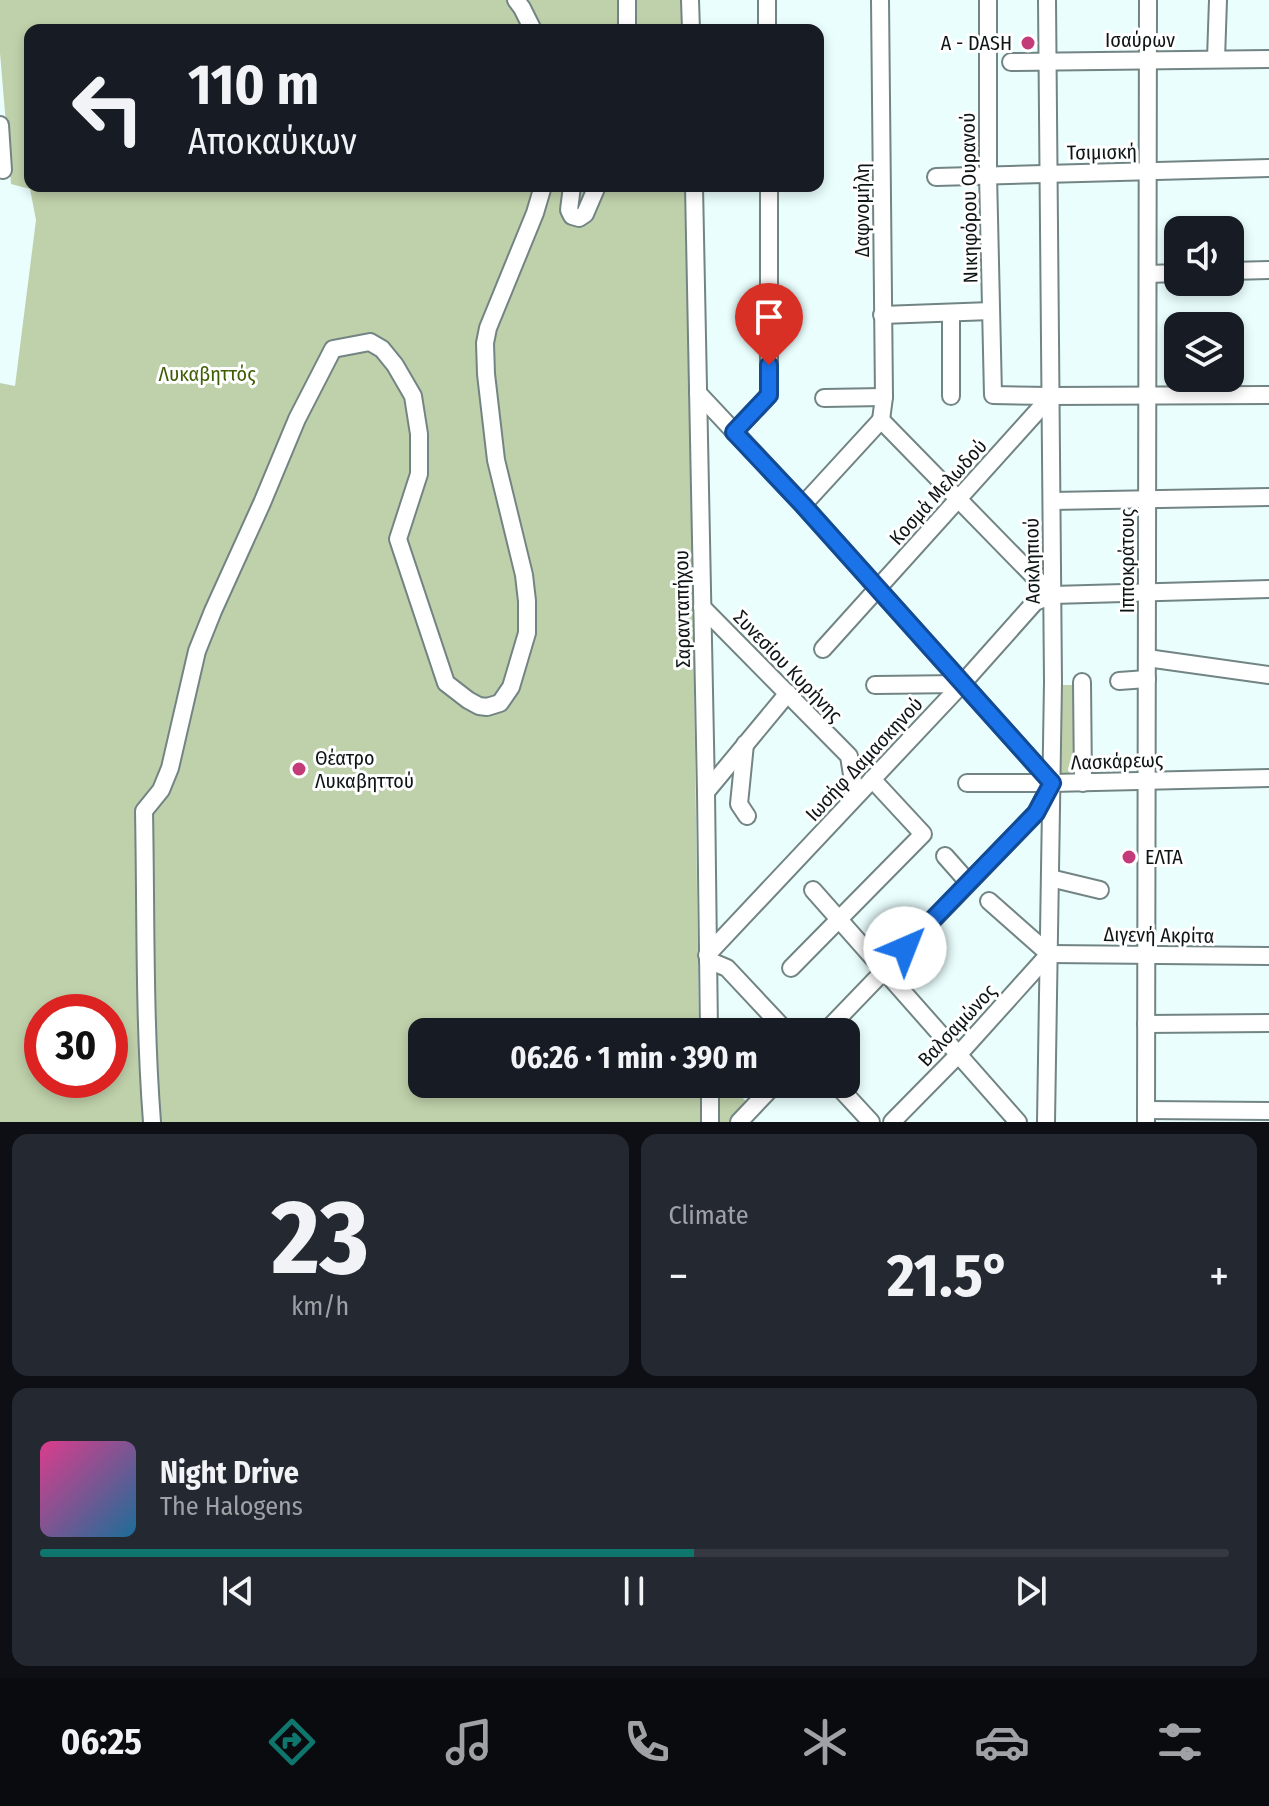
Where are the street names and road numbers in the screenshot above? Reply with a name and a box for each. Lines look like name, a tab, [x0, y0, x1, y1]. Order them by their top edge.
street label: Ισαύρων	[1105, 28, 1175, 52]
street label: Νικηφόρου Ουρανού	[956, 113, 982, 283]
street label: Τσιμισκή	[1067, 139, 1137, 165]
street label: Δαφνομήλη	[850, 163, 874, 257]
street label: Κοσμά Μελωδού	[884, 434, 992, 550]
street label: Ιπποκράτους	[1115, 508, 1139, 613]
street label: Ασκληπιού	[1019, 518, 1045, 604]
street label: Σαρανταπήχου	[669, 550, 695, 668]
street label: Συνεσίου Κυρήνης	[729, 605, 848, 727]
street label: Ιωσήφ Δαμασκηνού	[800, 692, 928, 826]
street label: Λασκάρεως	[1070, 747, 1164, 775]
street label: Διγενή Ακρίτα	[1103, 922, 1215, 948]
street label: Βαλσαμώνος	[913, 978, 1002, 1071]

